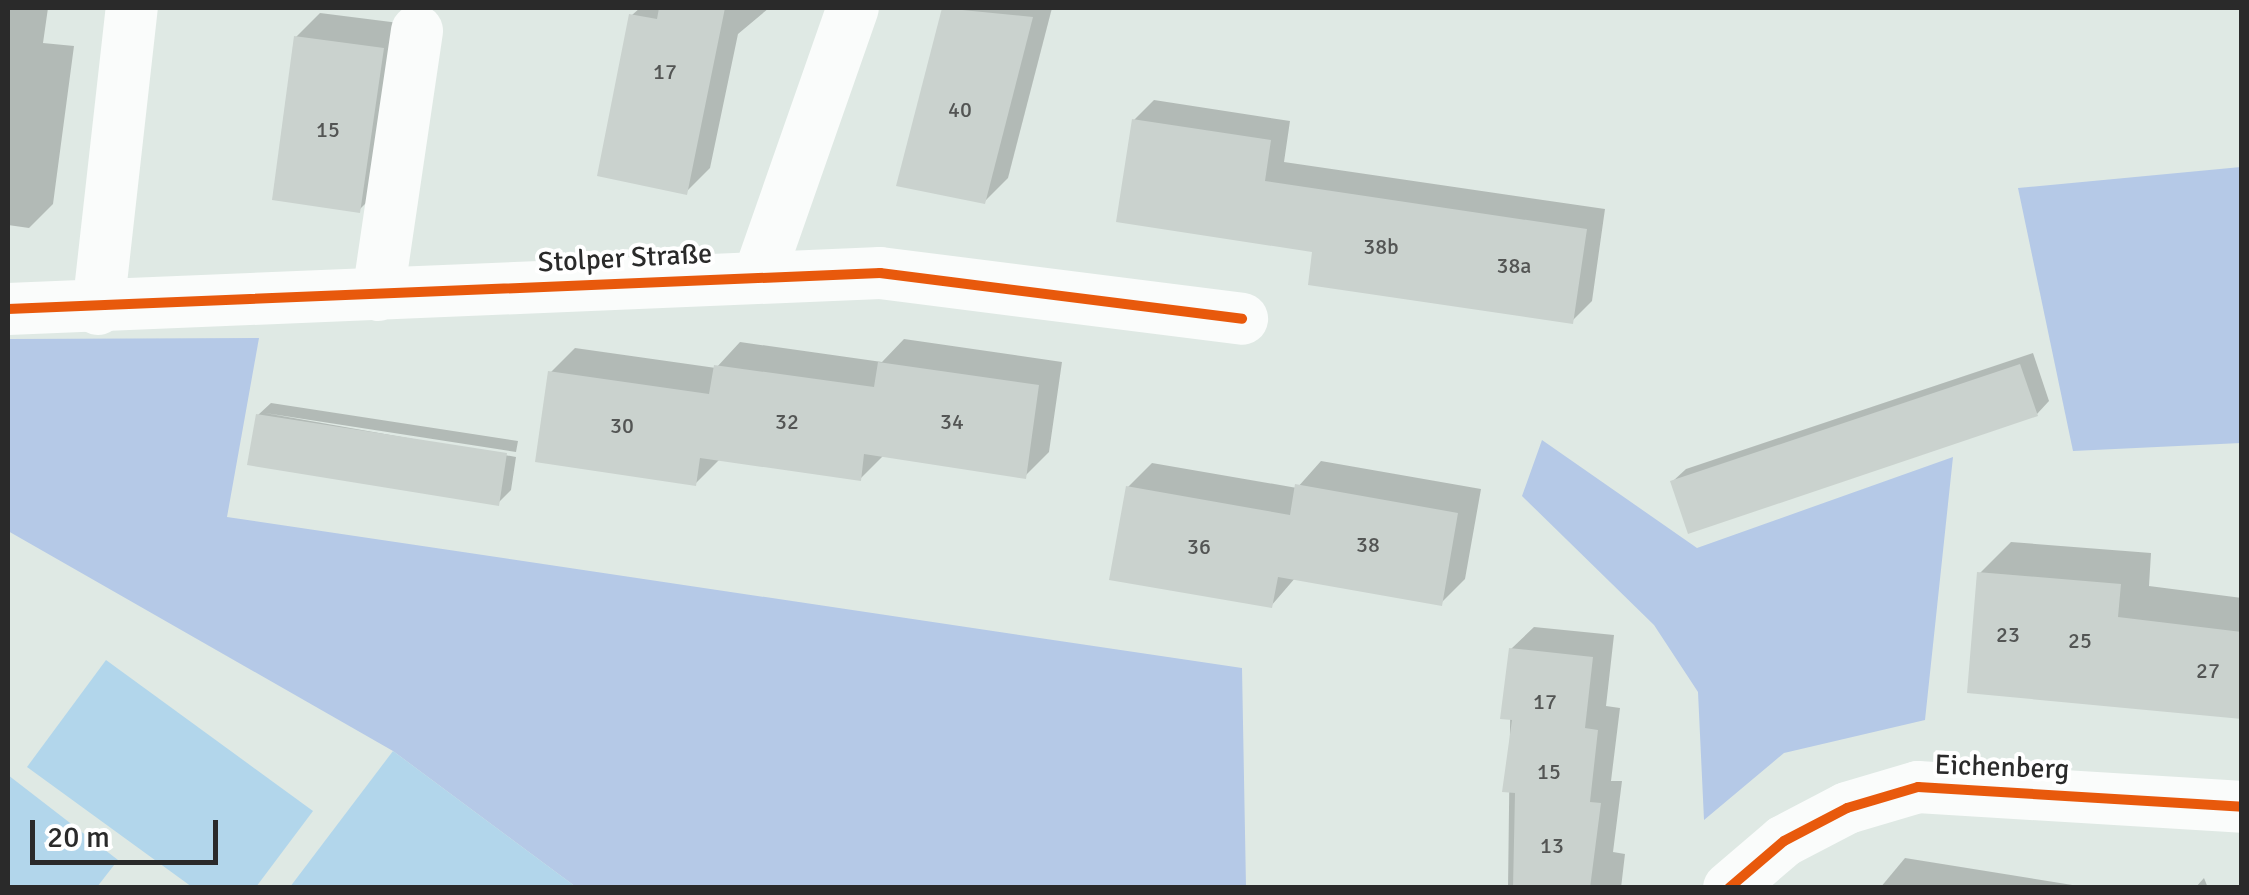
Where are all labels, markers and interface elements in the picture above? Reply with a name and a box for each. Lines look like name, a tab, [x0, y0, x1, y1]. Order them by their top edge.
house number: 17	[653, 59, 677, 85]
house number: 40	[948, 97, 972, 123]
house number: 15	[316, 117, 340, 143]
house number: 38b	[1363, 234, 1399, 260]
street label: Stolper Straße	[537, 237, 713, 279]
house number: 38a	[1497, 253, 1531, 279]
house number: 32	[775, 409, 799, 435]
house number: 34	[940, 409, 964, 435]
house number: 30	[610, 413, 634, 439]
house number: 38	[1356, 532, 1380, 558]
house number: 36	[1187, 534, 1211, 560]
house number: 23	[1996, 622, 2020, 648]
house number: 25	[2068, 628, 2092, 654]
house number: 27	[2196, 658, 2220, 684]
house number: 17	[1533, 689, 1557, 715]
street label: Eichenberg	[1934, 748, 2070, 786]
house number: 15	[1537, 759, 1561, 785]
scale bar	[35, 800, 222, 862]
text: 20 m	[47, 819, 110, 856]
house number: 13	[1540, 833, 1564, 859]

